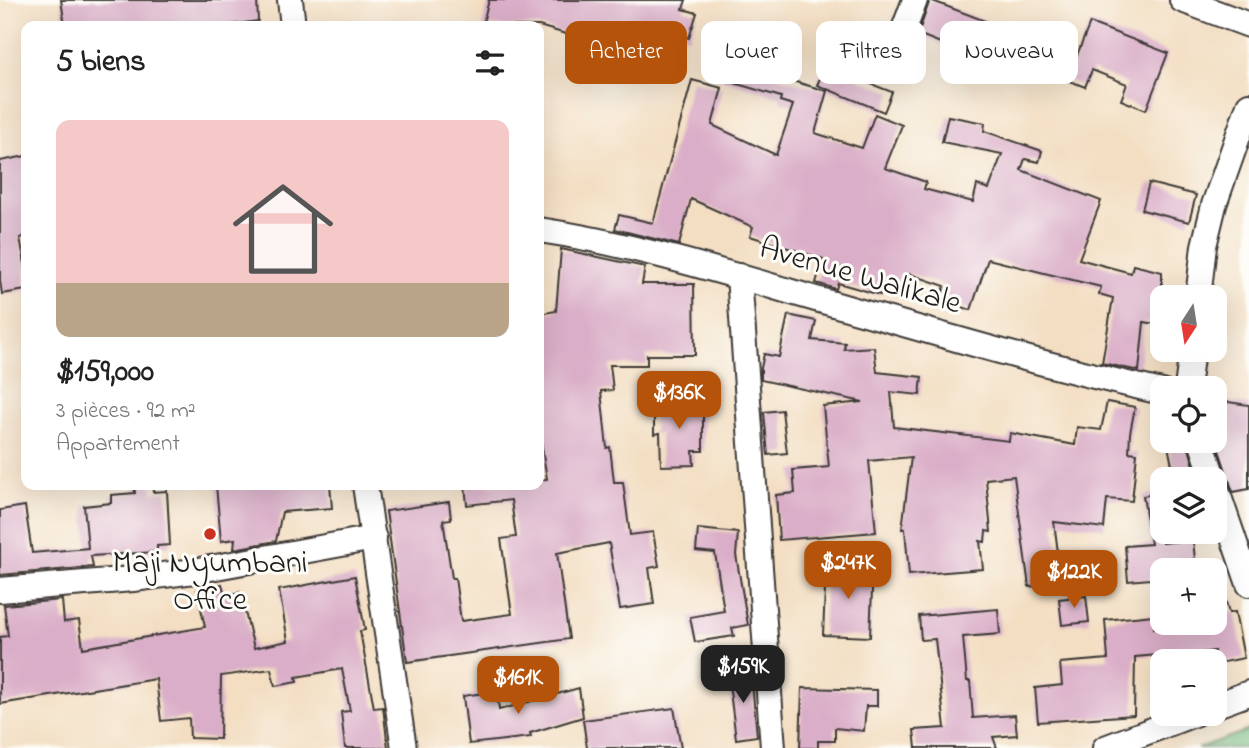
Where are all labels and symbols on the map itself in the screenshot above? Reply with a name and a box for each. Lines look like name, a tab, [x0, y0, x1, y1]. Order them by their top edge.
street label: Avenue Walikale	[754, 226, 967, 328]
north arrow	[1150, 285, 1227, 362]
pin: $136K	[630, 372, 728, 431]
marker: Maji Nyumbani Office	[202, 526, 218, 542]
place label: Maji Nyumbani Office	[112, 541, 308, 625]
pin: $247K	[799, 542, 897, 601]
pin: $122K	[1025, 550, 1123, 610]
pin: $159K	[694, 646, 792, 705]
pin: $161K	[469, 656, 567, 716]

